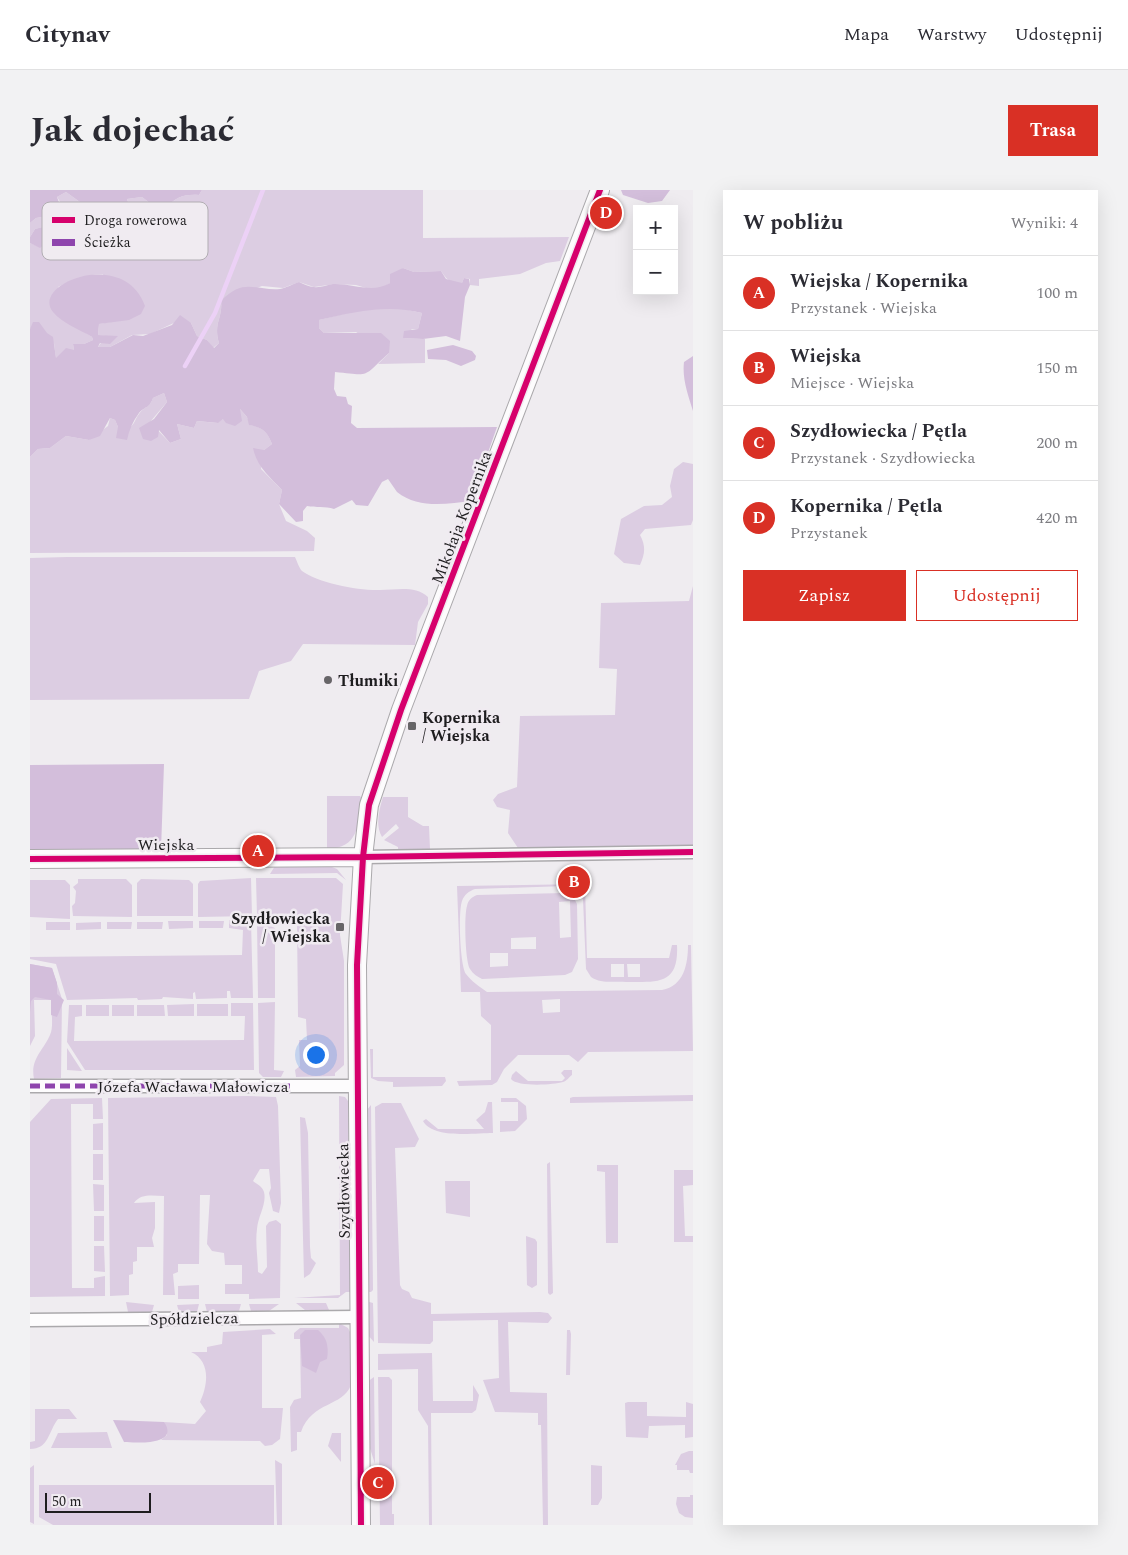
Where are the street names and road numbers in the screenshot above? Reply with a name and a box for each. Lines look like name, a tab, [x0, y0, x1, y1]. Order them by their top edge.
street label: Mikołaja Kopernika	[425, 447, 498, 587]
street label: Wiejska	[138, 833, 195, 857]
street label: Józefa Wacława Małowicza	[98, 1075, 289, 1099]
street label: Szydłowiecka	[331, 1143, 357, 1239]
street label: Spółdzielcza	[150, 1306, 239, 1332]

